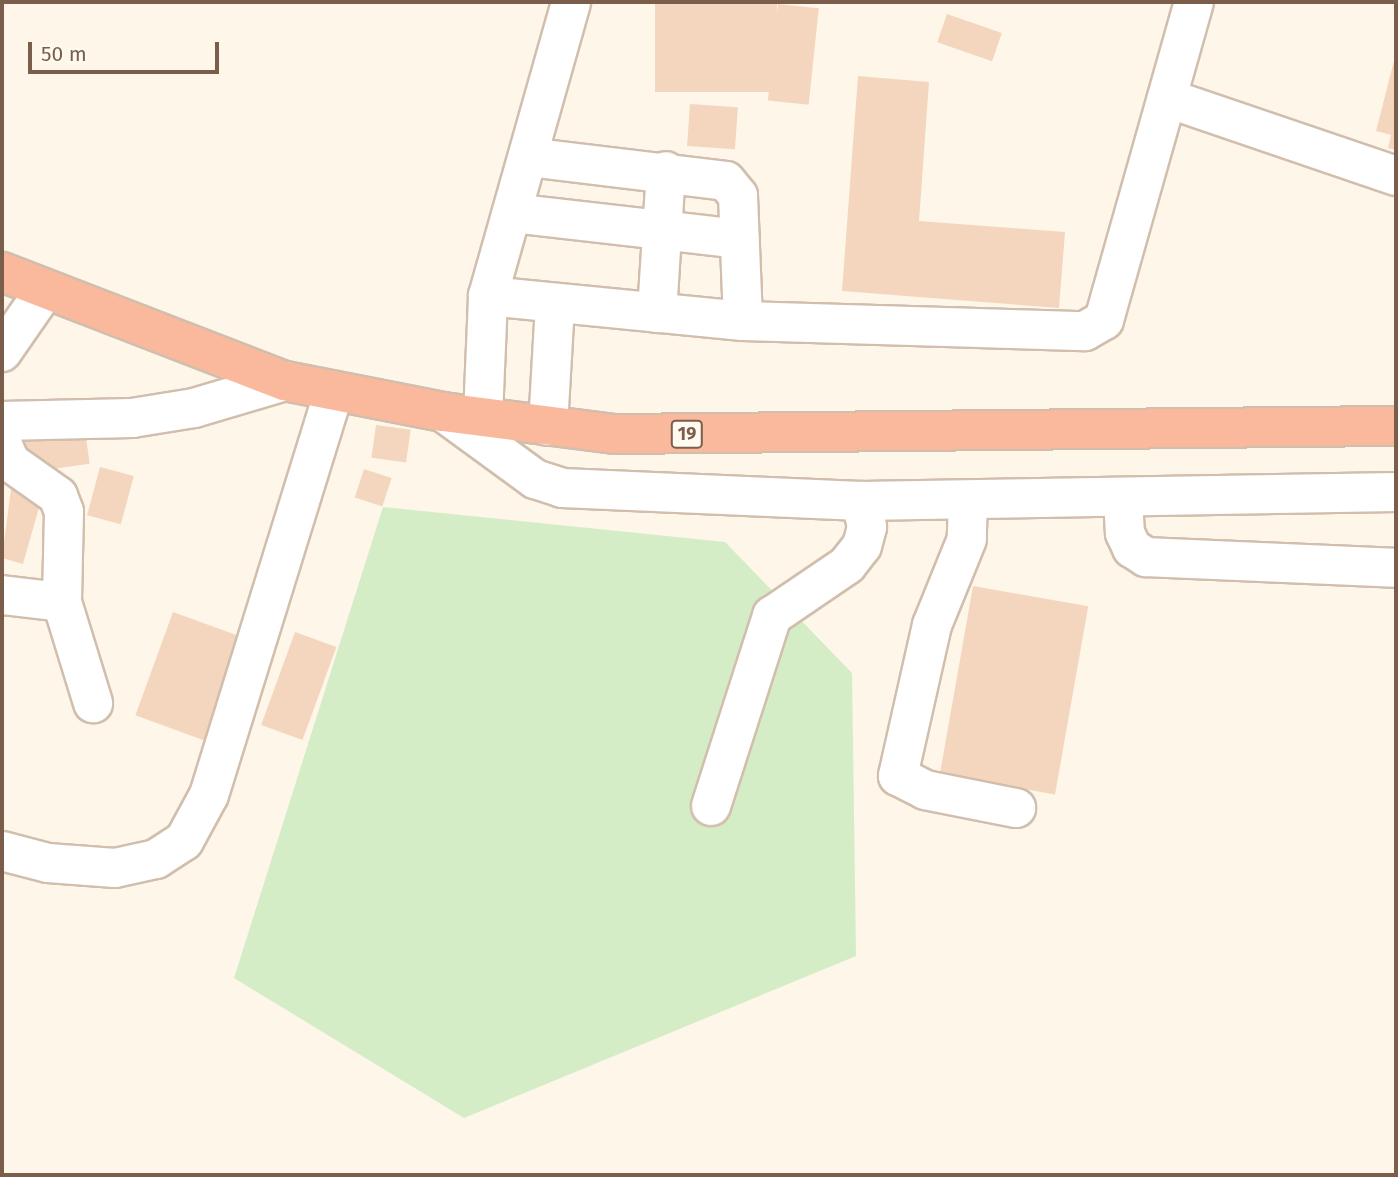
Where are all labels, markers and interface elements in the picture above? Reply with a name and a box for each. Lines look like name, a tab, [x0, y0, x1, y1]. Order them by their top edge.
scale bar	[32, 28, 222, 72]
text: 50 m	[41, 41, 87, 67]
road number: 19	[670, 420, 704, 448]

